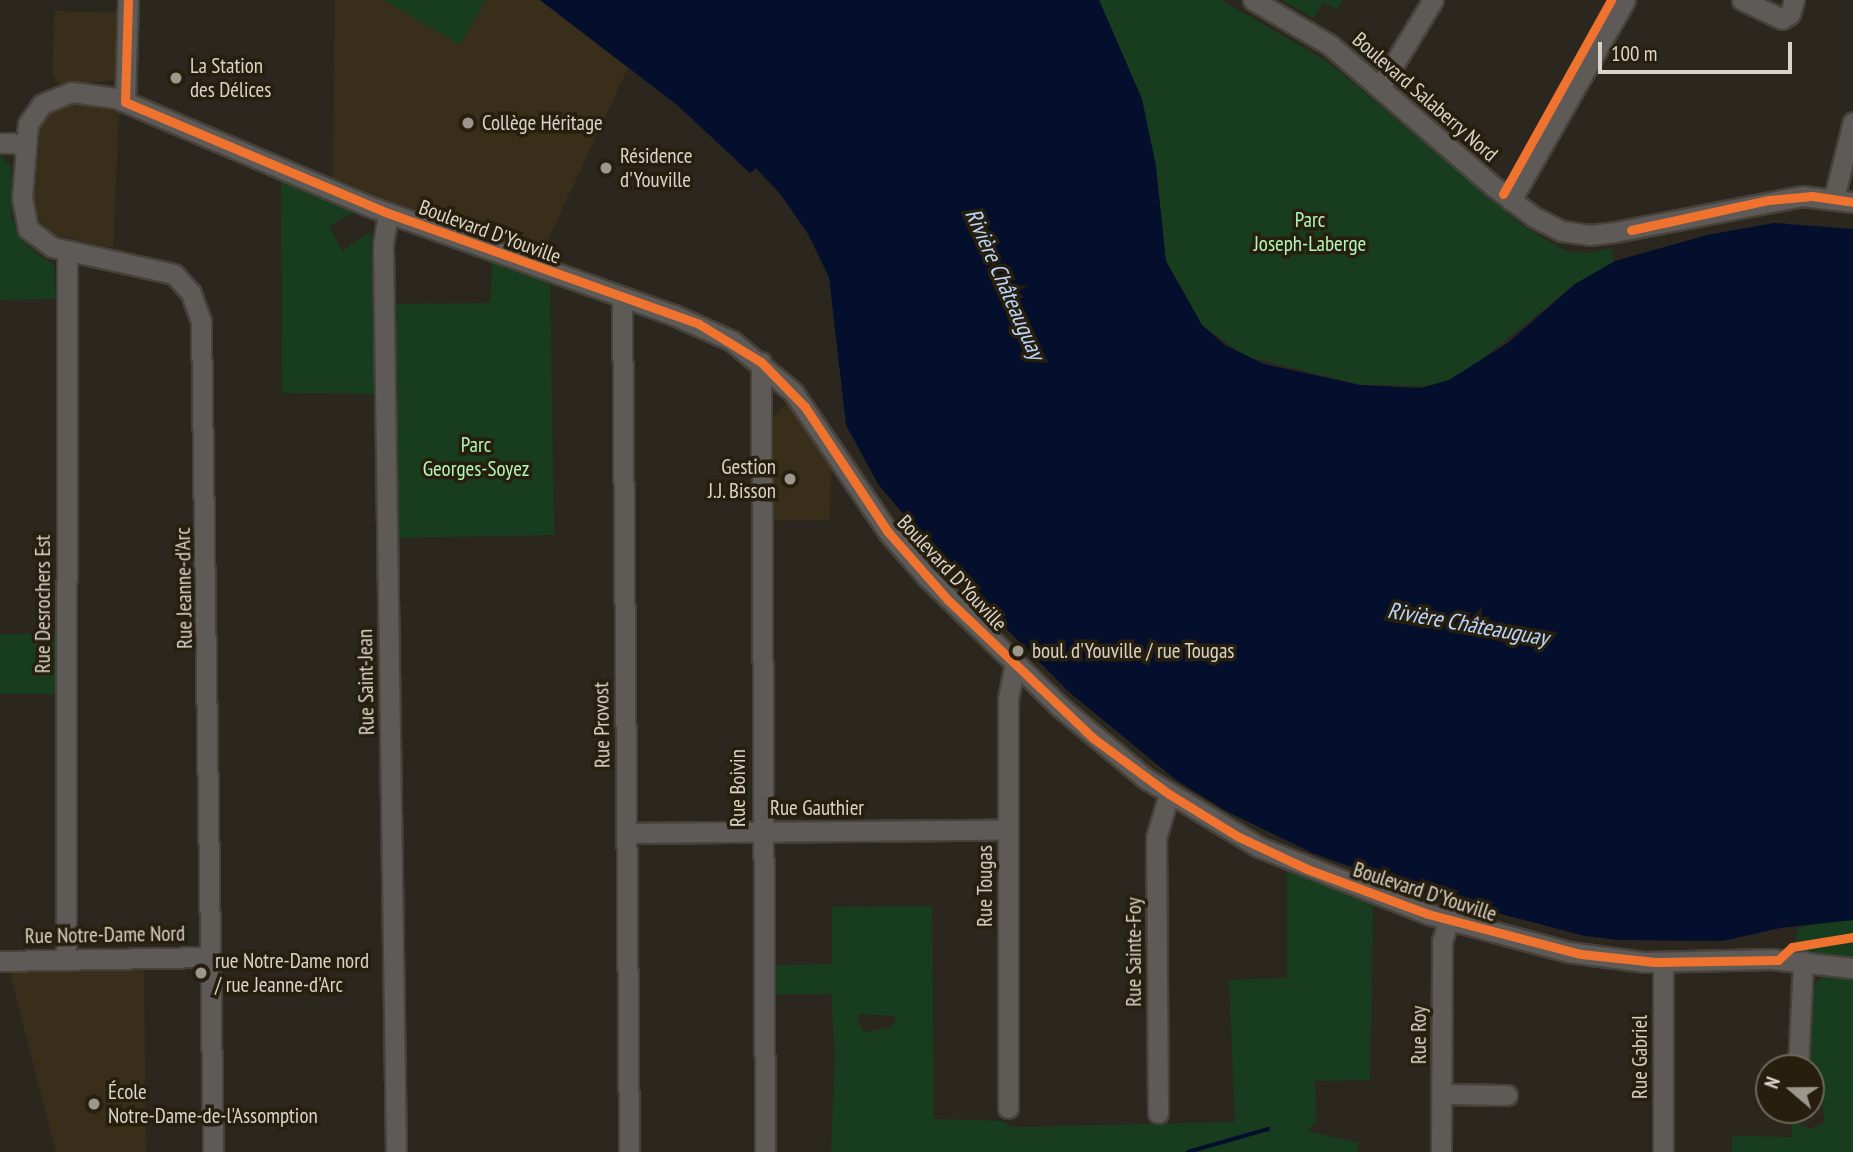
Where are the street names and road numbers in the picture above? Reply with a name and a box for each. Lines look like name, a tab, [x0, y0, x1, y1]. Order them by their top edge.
street label: Boulevard Salaberry Nord	[1347, 27, 1503, 167]
street label: Boulevard D'Youville	[416, 195, 564, 269]
street label: Boulevard D'Youville	[892, 510, 1012, 636]
street label: Rue Jeanne-d'Arc	[170, 527, 198, 649]
street label: Rue Desrochers Est	[30, 535, 56, 673]
street label: Rue Saint-Jean	[352, 629, 380, 735]
street label: Rue Provost	[589, 682, 615, 768]
street label: Rue Boivin	[725, 749, 751, 827]
street label: Rue Gauthier	[770, 795, 864, 821]
street label: Rue Tougas	[972, 845, 998, 927]
street label: Boulevard D'Youville	[1350, 857, 1500, 927]
street label: Rue Sainte-Foy	[1121, 897, 1147, 1007]
street label: Rue Notre-Dame Nord	[25, 921, 185, 949]
street label: Rue Roy	[1406, 1006, 1432, 1064]
street label: Rue Gabriel	[1627, 1015, 1653, 1099]

